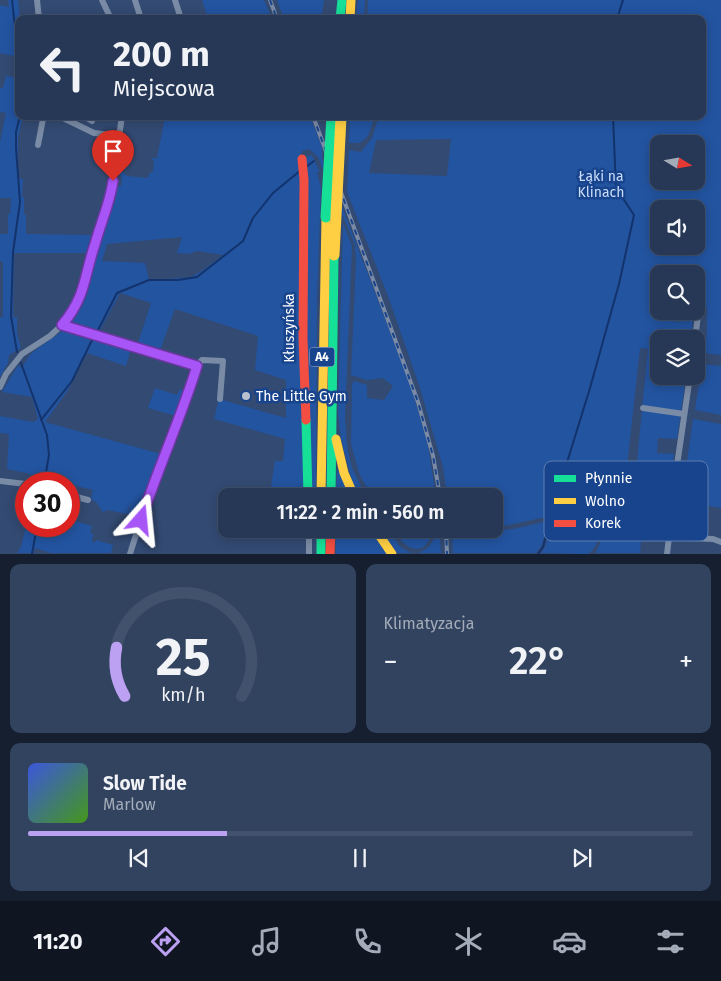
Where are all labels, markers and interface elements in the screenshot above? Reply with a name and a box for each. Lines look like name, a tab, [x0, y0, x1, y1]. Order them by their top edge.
text: 200 m	[113, 33, 210, 75]
icon: left	[30, 35, 95, 100]
text: Miejscowa	[113, 75, 215, 102]
pin	[92, 130, 134, 181]
north arrow	[650, 135, 705, 190]
map controls	[650, 135, 705, 385]
icon: arrive	[99, 137, 127, 165]
park label: Łąki na Klinach	[577, 168, 625, 201]
button: sound	[650, 200, 705, 255]
button: search	[650, 265, 705, 320]
street label: Kłuszyńska	[281, 293, 298, 363]
button: layers	[650, 330, 705, 385]
road number: A4	[310, 348, 334, 367]
place label: The Little Gym	[256, 388, 347, 405]
marker: The Little Gym	[240, 390, 252, 402]
legend	[544, 461, 708, 541]
text: Płynnie	[585, 470, 632, 487]
speed limit sign: 30	[15, 472, 80, 537]
position arrow	[114, 493, 166, 545]
text: Wolno	[585, 493, 625, 510]
text: 11:22 · 2 min · 560 m	[277, 501, 444, 524]
text: Korek	[585, 515, 622, 532]
text: Klimatyzacja	[384, 614, 474, 633]
text: 25	[155, 626, 210, 689]
text: 22°	[509, 638, 568, 684]
text: −	[384, 645, 398, 678]
text: +	[679, 645, 693, 678]
text: km/h	[161, 684, 205, 706]
text: Slow Tide	[103, 772, 187, 795]
text: Marlow	[103, 795, 156, 814]
icon: previous	[125, 844, 153, 872]
icon: pause	[346, 844, 374, 872]
icon: next	[568, 844, 596, 872]
icon: directions	[148, 924, 183, 959]
icon: music	[249, 924, 284, 959]
icon: phone	[350, 924, 385, 959]
icon: climate	[451, 924, 486, 959]
icon: car	[552, 924, 587, 959]
icon: filters	[653, 924, 688, 959]
text: 11:20	[33, 928, 83, 955]

